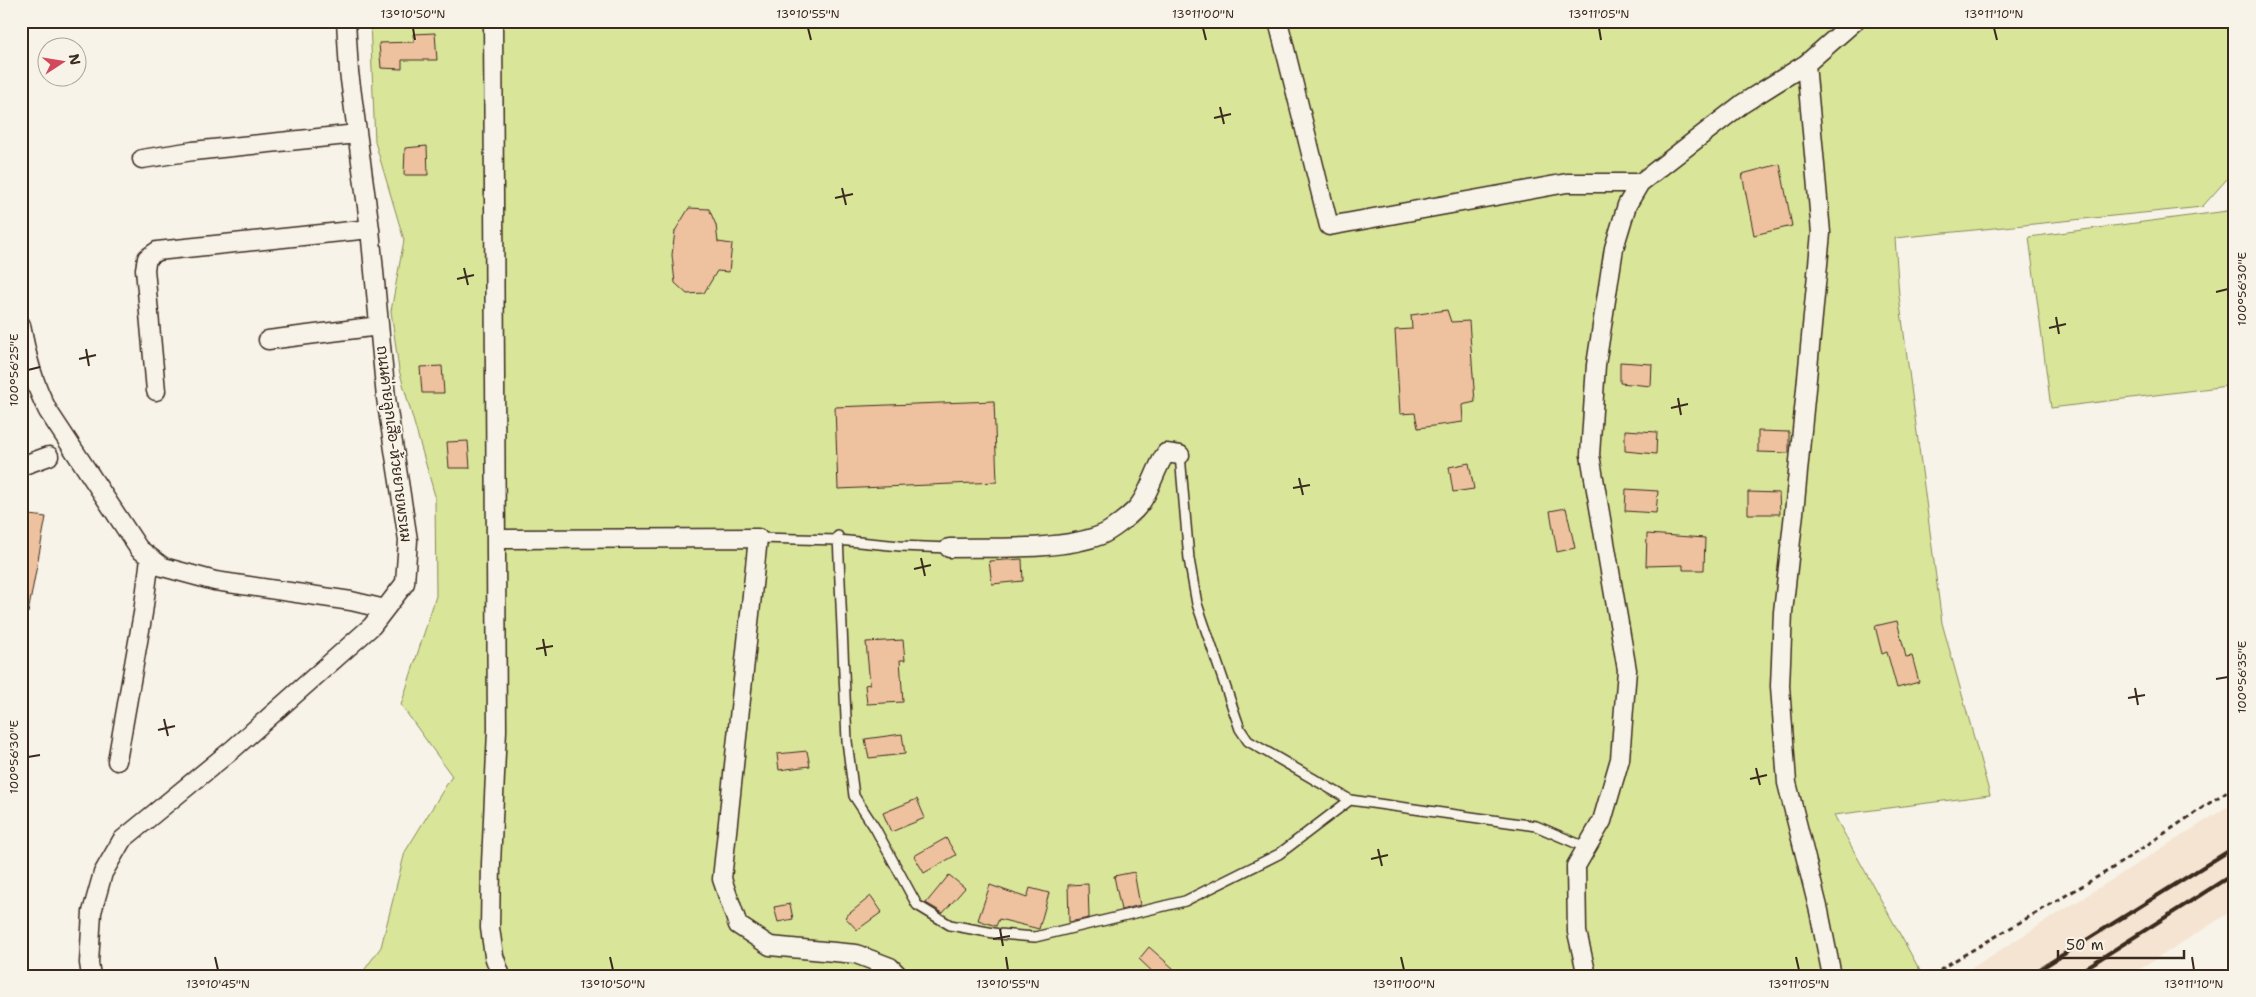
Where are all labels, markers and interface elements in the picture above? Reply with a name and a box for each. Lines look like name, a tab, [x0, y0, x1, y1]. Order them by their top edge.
text: 13°10'50"N	[381, 6, 445, 22]
text: 13°10'55"N	[776, 6, 840, 22]
text: 13°11'00"N	[1172, 6, 1234, 22]
text: 13°11'05"N	[1569, 6, 1629, 22]
text: 13°11'10"N	[1965, 6, 2023, 22]
north arrow	[38, 38, 88, 88]
text: N	[65, 52, 85, 67]
text: 100°56'30"E	[2234, 252, 2250, 326]
text: 100°56'25"E	[6, 334, 22, 406]
street label: ถนนค่ายลูกเสึอ-ห้วยยายพรหม	[371, 344, 416, 544]
text: 100°56'35"E	[2234, 641, 2250, 713]
text: 100°56'30"E	[6, 720, 22, 794]
scale bar	[2058, 927, 2185, 959]
text: 50 m	[2066, 935, 2104, 955]
text: 13°10'45"N	[186, 976, 250, 992]
text: 13°10'50"N	[581, 976, 645, 992]
text: 13°10'55"N	[976, 976, 1040, 992]
text: 13°11'00"N	[1373, 976, 1435, 992]
text: 13°11'05"N	[1769, 976, 1829, 992]
text: 13°11'10"N	[2165, 976, 2223, 992]

